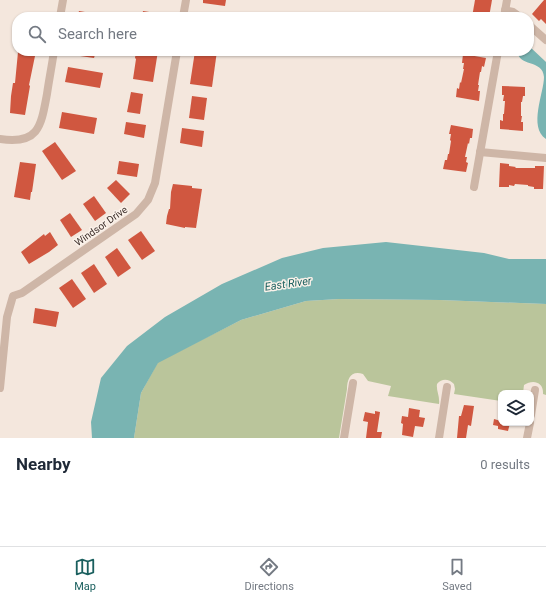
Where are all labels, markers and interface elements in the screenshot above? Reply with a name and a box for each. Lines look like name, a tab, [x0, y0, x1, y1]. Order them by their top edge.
search box	[12, 12, 534, 56]
icon: search	[26, 23, 48, 45]
text: Search here	[58, 25, 137, 43]
street label: Windsor Drive	[73, 204, 129, 248]
water label: East River	[264, 274, 313, 294]
map controls	[498, 390, 534, 426]
button: layers	[498, 390, 534, 426]
text: Nearby	[16, 454, 71, 474]
text: 0 results	[480, 457, 530, 472]
tab: Map	[74, 556, 96, 593]
tab: Directions	[244, 556, 294, 593]
tab: Saved	[442, 556, 472, 593]

